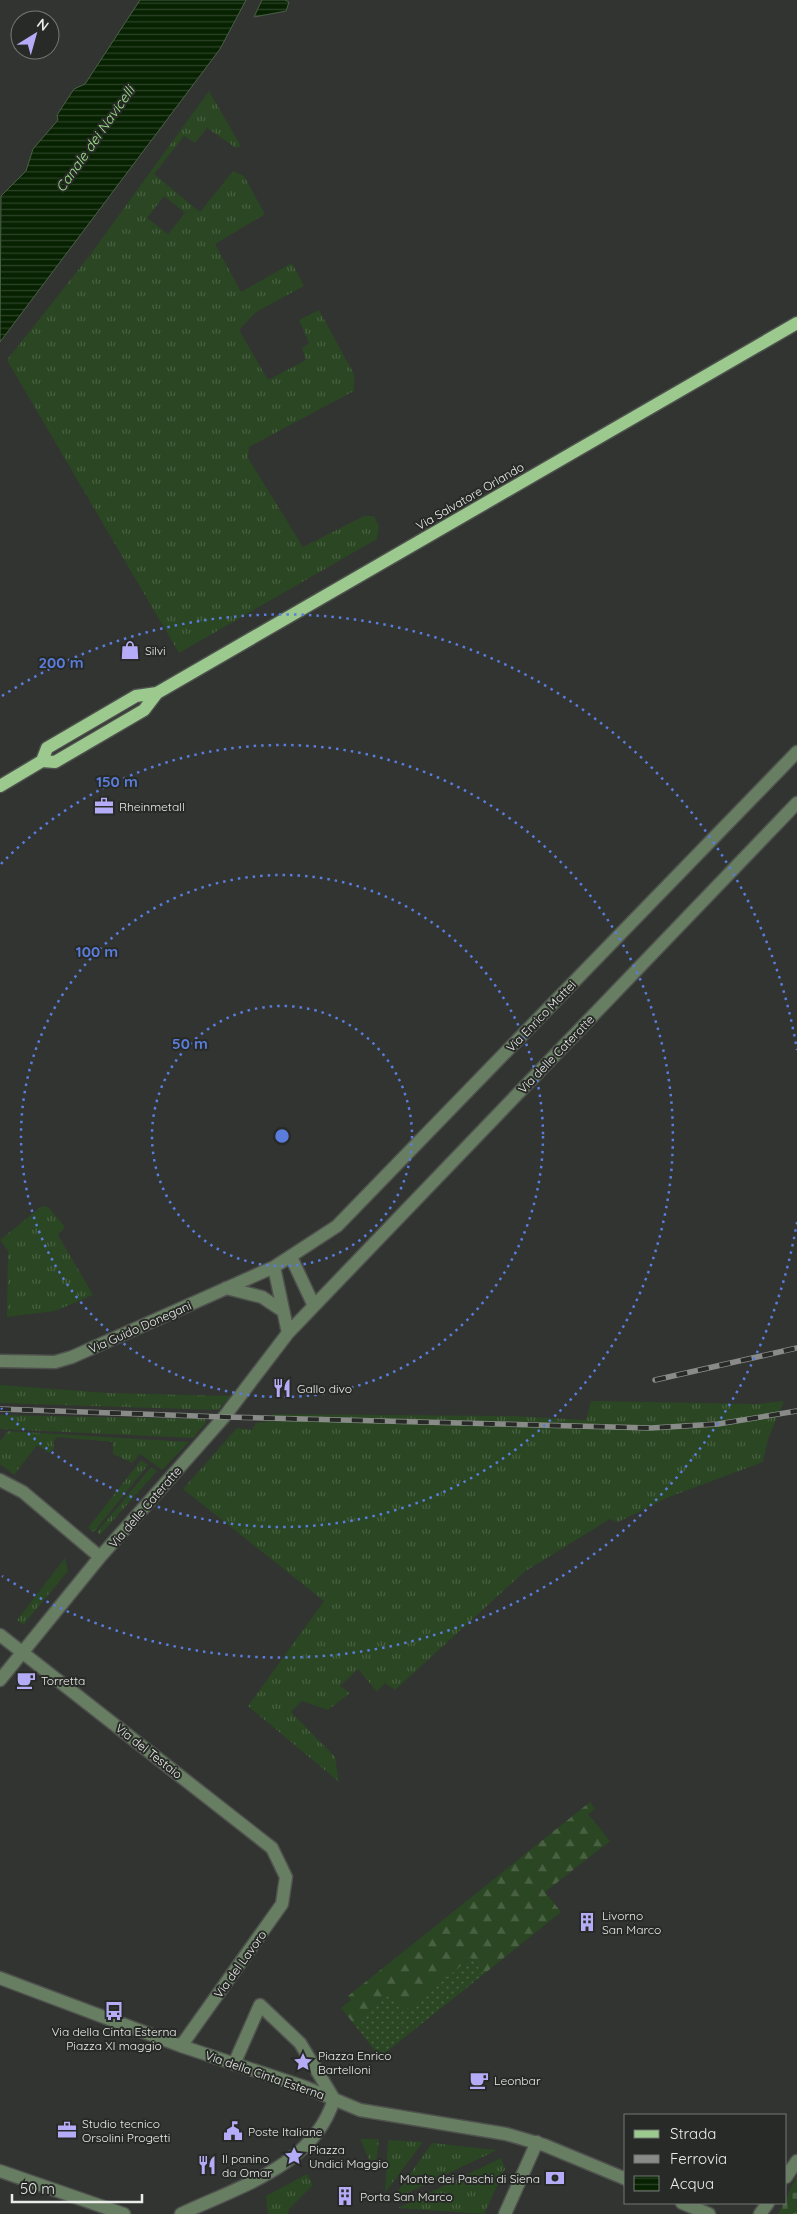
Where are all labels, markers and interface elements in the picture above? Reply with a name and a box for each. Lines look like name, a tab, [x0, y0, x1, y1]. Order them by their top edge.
north arrow	[10, 10, 60, 60]
text: N	[33, 14, 52, 35]
water label: Canale dei Navicelli	[52, 81, 140, 196]
street label: Via Salvatore Orlando	[413, 459, 527, 533]
shop icon: Silvi	[119, 639, 141, 661]
place label: Silvi	[145, 643, 166, 658]
text: 200 m	[39, 653, 84, 672]
text: 150 m	[96, 772, 138, 791]
office icon: Rheinmetall	[93, 795, 115, 817]
place label: Rheinmetall	[119, 799, 185, 814]
text: 100 m	[76, 942, 118, 961]
street label: Via Enrico Mattei	[503, 977, 579, 1055]
street label: Via delle Cateratte	[515, 1012, 597, 1096]
text: 50 m	[172, 1034, 208, 1053]
centre of rings	[273, 1127, 291, 1145]
street label: Via Guido Donegani	[86, 1298, 194, 1356]
restaurant icon: Gallo divo	[271, 1377, 293, 1399]
place label: Gallo divo	[297, 1381, 352, 1396]
street label: Via delle Cateratte	[106, 1463, 185, 1551]
cafe icon: Torretta	[15, 1669, 37, 1691]
place label: Torretta	[41, 1673, 85, 1688]
street label: Via del Testaio	[113, 1720, 185, 1782]
place label: Livorno San Marco	[602, 1908, 661, 1937]
building icon: Livorno San Marco	[576, 1911, 598, 1933]
street label: Via del Lavoro	[210, 1927, 270, 2001]
bus stop icon: Via della Cinta Esterna Piazza XI maggio	[103, 2000, 125, 2022]
place label: Via della Cinta Esterna Piazza XI maggio	[51, 2024, 177, 2053]
street label: Via della Cinta Esterna	[203, 2048, 327, 2102]
place label: Piazza Enrico Bartelloni	[318, 2048, 391, 2077]
place icon: Piazza Enrico Bartelloni	[292, 2051, 314, 2073]
cafe icon: Leonbar	[468, 2069, 490, 2091]
place label: Leonbar	[494, 2073, 541, 2088]
legend	[624, 2114, 787, 2204]
place label: Studio tecnico Orsolini Progetti	[82, 2116, 170, 2145]
office icon: Studio tecnico Orsolini Progetti	[56, 2119, 78, 2141]
public building icon: Poste Italiane	[222, 2120, 244, 2142]
place label: Poste Italiane	[248, 2124, 323, 2139]
text: Strada	[670, 2124, 716, 2143]
place label: Piazza Undici Maggio	[309, 2142, 388, 2171]
place icon: Piazza Undici Maggio	[283, 2145, 305, 2167]
text: Ferrovia	[670, 2149, 727, 2168]
place label: Il panino da Omar	[222, 2151, 272, 2180]
restaurant icon: Il panino da Omar	[196, 2154, 218, 2176]
bank icon: Monte dei Paschi di Siena	[544, 2167, 566, 2189]
place label: Monte dei Paschi di Siena	[400, 2171, 540, 2186]
scale bar	[12, 2172, 142, 2204]
text: Acqua	[670, 2174, 714, 2193]
text: 50 m	[20, 2179, 55, 2198]
building icon: Porta San Marco	[334, 2185, 356, 2207]
place label: Porta San Marco	[360, 2189, 453, 2204]

